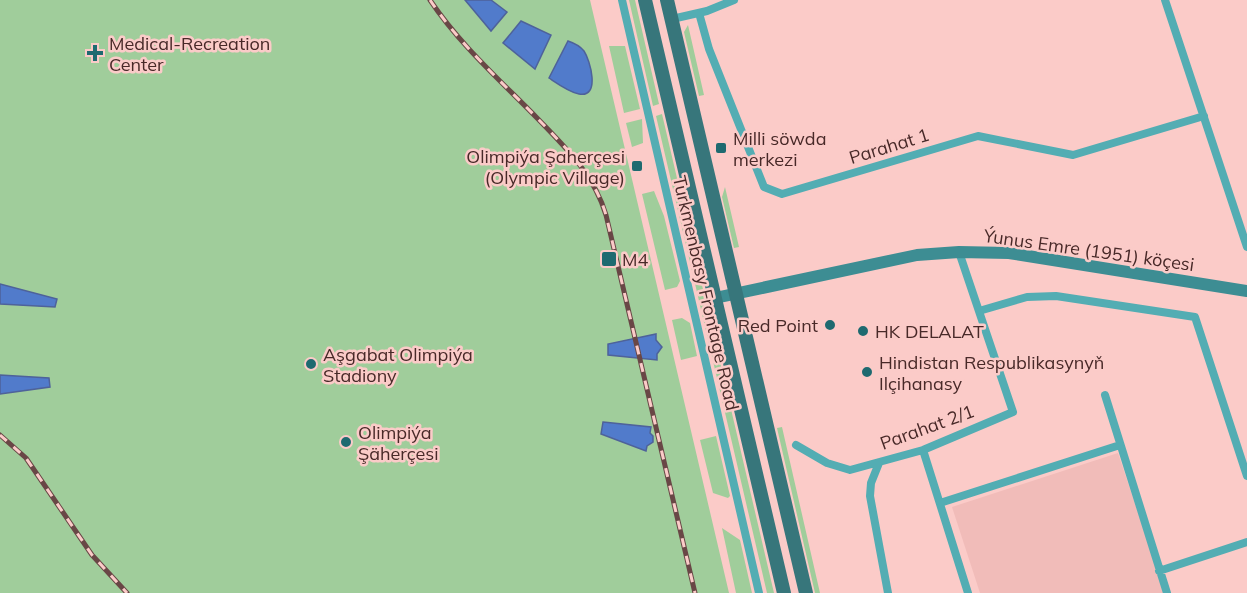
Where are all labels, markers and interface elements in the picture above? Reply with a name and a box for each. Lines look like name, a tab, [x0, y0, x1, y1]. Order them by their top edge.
place label: Medical-Recreation Center	[109, 32, 270, 76]
marker: Medical-Recreation Center	[86, 44, 104, 62]
street label: Parahat 1	[846, 123, 932, 169]
place label: Milli söwda merkezi	[733, 127, 826, 171]
marker: Milli söwda merkezi	[714, 141, 728, 155]
place label: Olimpiýa Şaherçesi (Olympic Village)	[466, 145, 625, 189]
marker: Olimpiýa Şaherçesi (Olympic Village)	[630, 159, 644, 173]
street label: Turkmenbasy Frontage Road	[668, 173, 744, 413]
street label: Ýunus Emre (1951) köçesi	[981, 224, 1196, 276]
place label: M4	[622, 248, 648, 271]
marker: M4	[600, 250, 618, 268]
place label: Red Point	[738, 314, 818, 337]
marker: Red Point	[823, 318, 837, 332]
place label: HK DELALAT	[875, 320, 984, 343]
marker: HK DELALAT	[856, 324, 870, 338]
place label: Aşgabat Olimpiýa Stadiony	[323, 343, 473, 387]
place label: Hindistan Respublikasynyň Ilçihanasy	[879, 351, 1104, 395]
marker: Aşgabat Olimpiýa Stadiony	[304, 357, 318, 371]
marker: Hindistan Respublikasynyň Ilçihanasy	[860, 365, 874, 379]
street label: Parahat 2/1	[877, 399, 977, 455]
place label: Olimpiýa Şäherçesi	[358, 421, 439, 465]
marker: Olimpiýa Şäherçesi	[339, 435, 353, 449]

